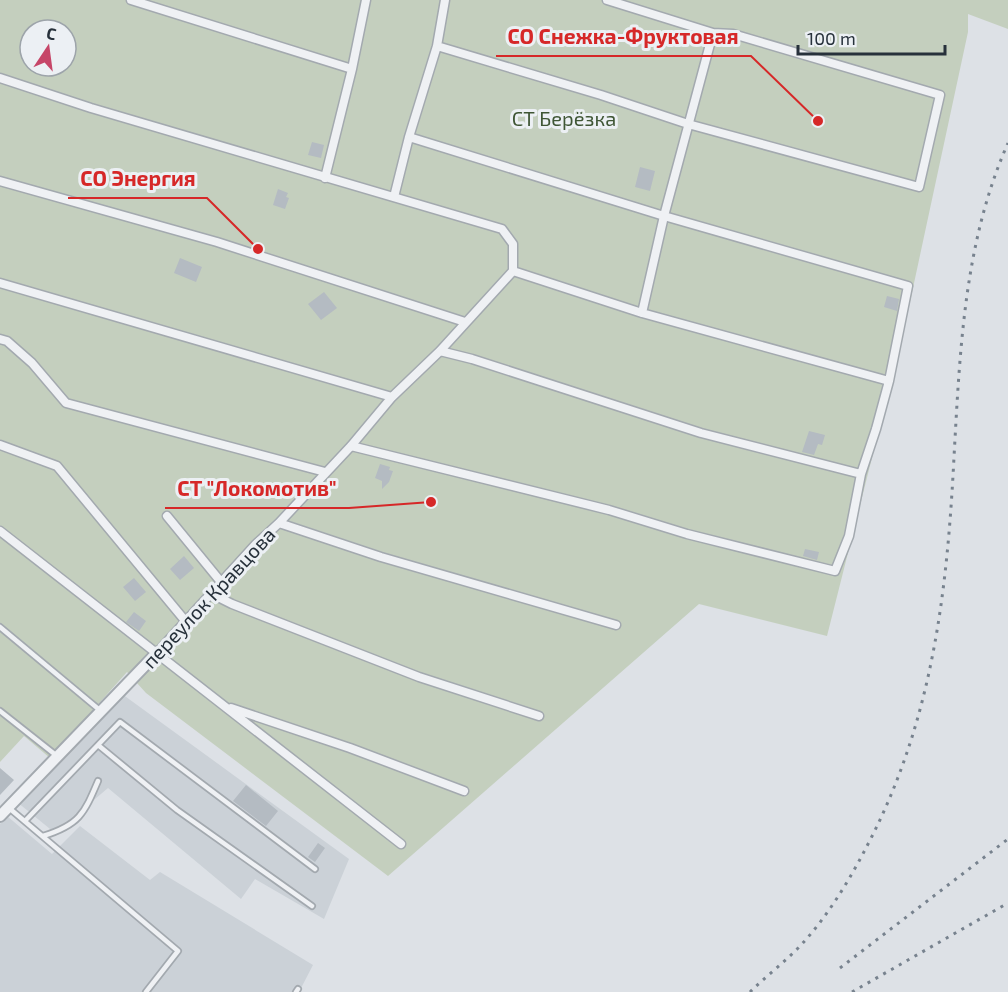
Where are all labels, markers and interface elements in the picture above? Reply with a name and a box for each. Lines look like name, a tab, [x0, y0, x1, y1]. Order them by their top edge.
callout: СО Снежка-Фруктовая	[496, 17, 751, 56]
north arrow	[18, 18, 78, 78]
scale bar	[798, 18, 945, 56]
text: С	[45, 23, 58, 43]
text: СО Снежка-Фруктовая	[507, 23, 739, 48]
text: 100 m	[807, 27, 856, 49]
park label: СТ Берёзка	[512, 106, 616, 130]
callout: СО Энергия	[68, 159, 207, 198]
text: СО Энергия	[80, 165, 196, 190]
callout: СТ "Локомотив"	[165, 469, 349, 508]
text: СТ "Локомотив"	[177, 475, 337, 500]
street label: переулок Кравцова	[137, 522, 280, 673]

